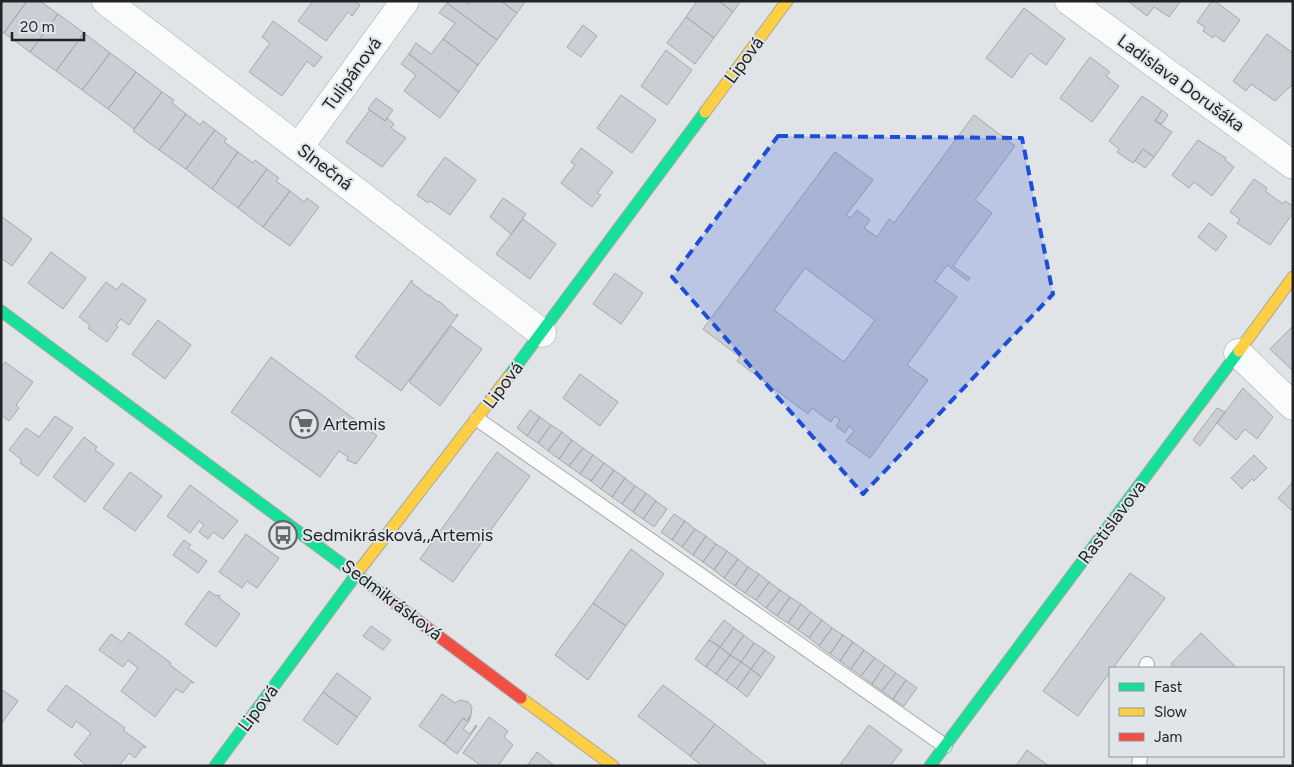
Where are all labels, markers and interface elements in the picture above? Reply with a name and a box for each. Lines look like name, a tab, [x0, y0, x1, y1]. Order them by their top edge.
scale bar	[12, 10, 85, 42]
text: 20 m	[20, 18, 54, 36]
street label: Ladislava Dorušáka	[1113, 30, 1249, 136]
street label: Lipová	[720, 32, 768, 88]
street label: Tulipánová	[318, 33, 386, 115]
street label: Slnečná	[293, 139, 357, 195]
street label: Lipová	[478, 357, 528, 413]
supermarket icon: Artemis	[289, 409, 319, 439]
place label: Artemis	[323, 413, 386, 435]
street label: Rastislavova	[1073, 476, 1151, 568]
bus stop icon: Sedmikrásková,,Artemis	[268, 520, 298, 550]
place label: Sedmikrásková,,Artemis	[302, 524, 493, 546]
street label: Sedmikrásková	[337, 555, 447, 645]
legend	[1109, 667, 1284, 757]
text: Fast	[1154, 678, 1183, 696]
street label: Lipová	[233, 680, 283, 736]
text: Slow	[1154, 703, 1187, 721]
text: Jam	[1154, 728, 1182, 746]

